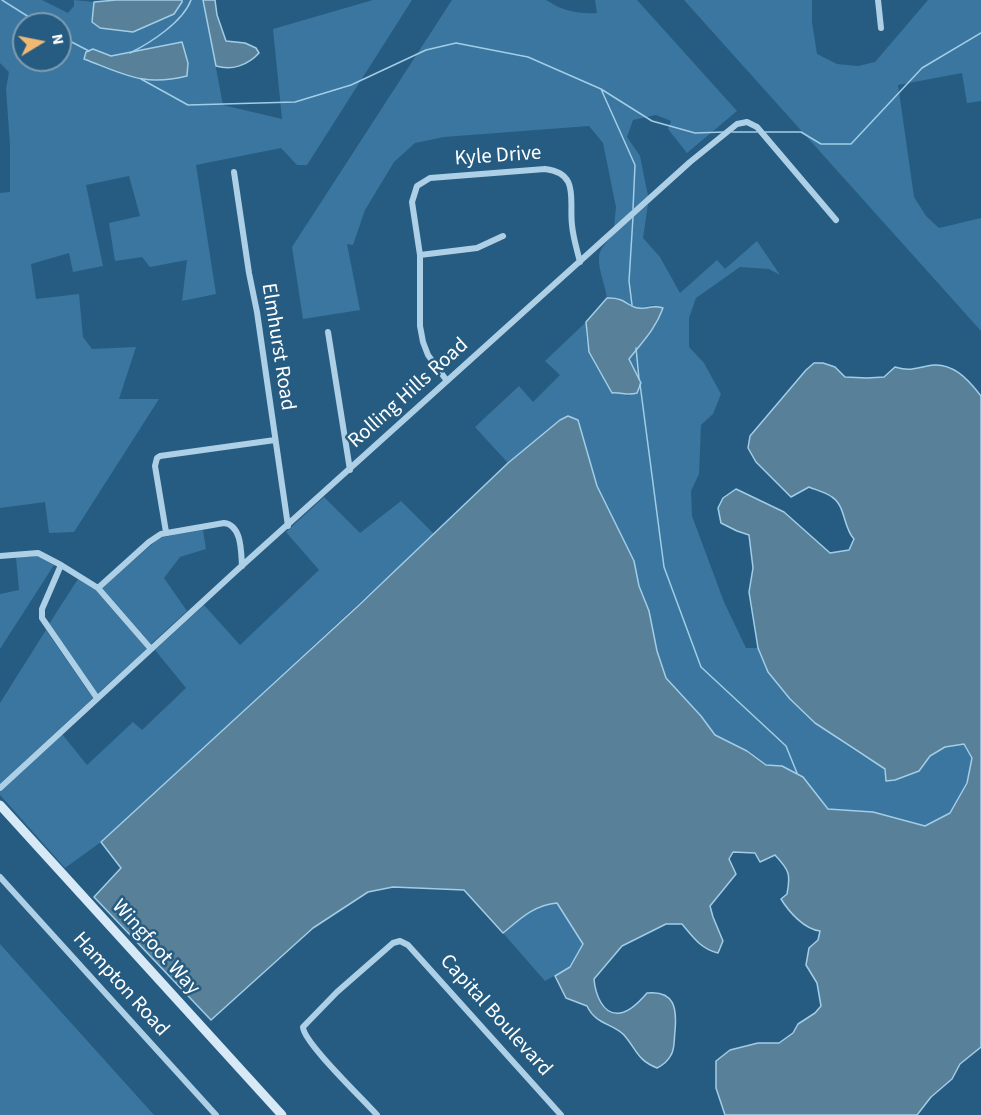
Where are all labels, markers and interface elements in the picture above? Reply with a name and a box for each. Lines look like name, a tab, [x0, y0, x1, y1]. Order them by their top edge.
north arrow	[12, 12, 72, 72]
text: N	[46, 32, 70, 46]
street label: Kyle Drive	[454, 141, 542, 173]
street label: Elmhurst Road	[254, 282, 300, 412]
street label: Rolling Hills Road	[344, 333, 474, 455]
street label: Wingfoot Way	[106, 895, 204, 1001]
street label: Hampton Road	[66, 928, 174, 1042]
street label: Capital Boulevard	[433, 950, 557, 1082]

